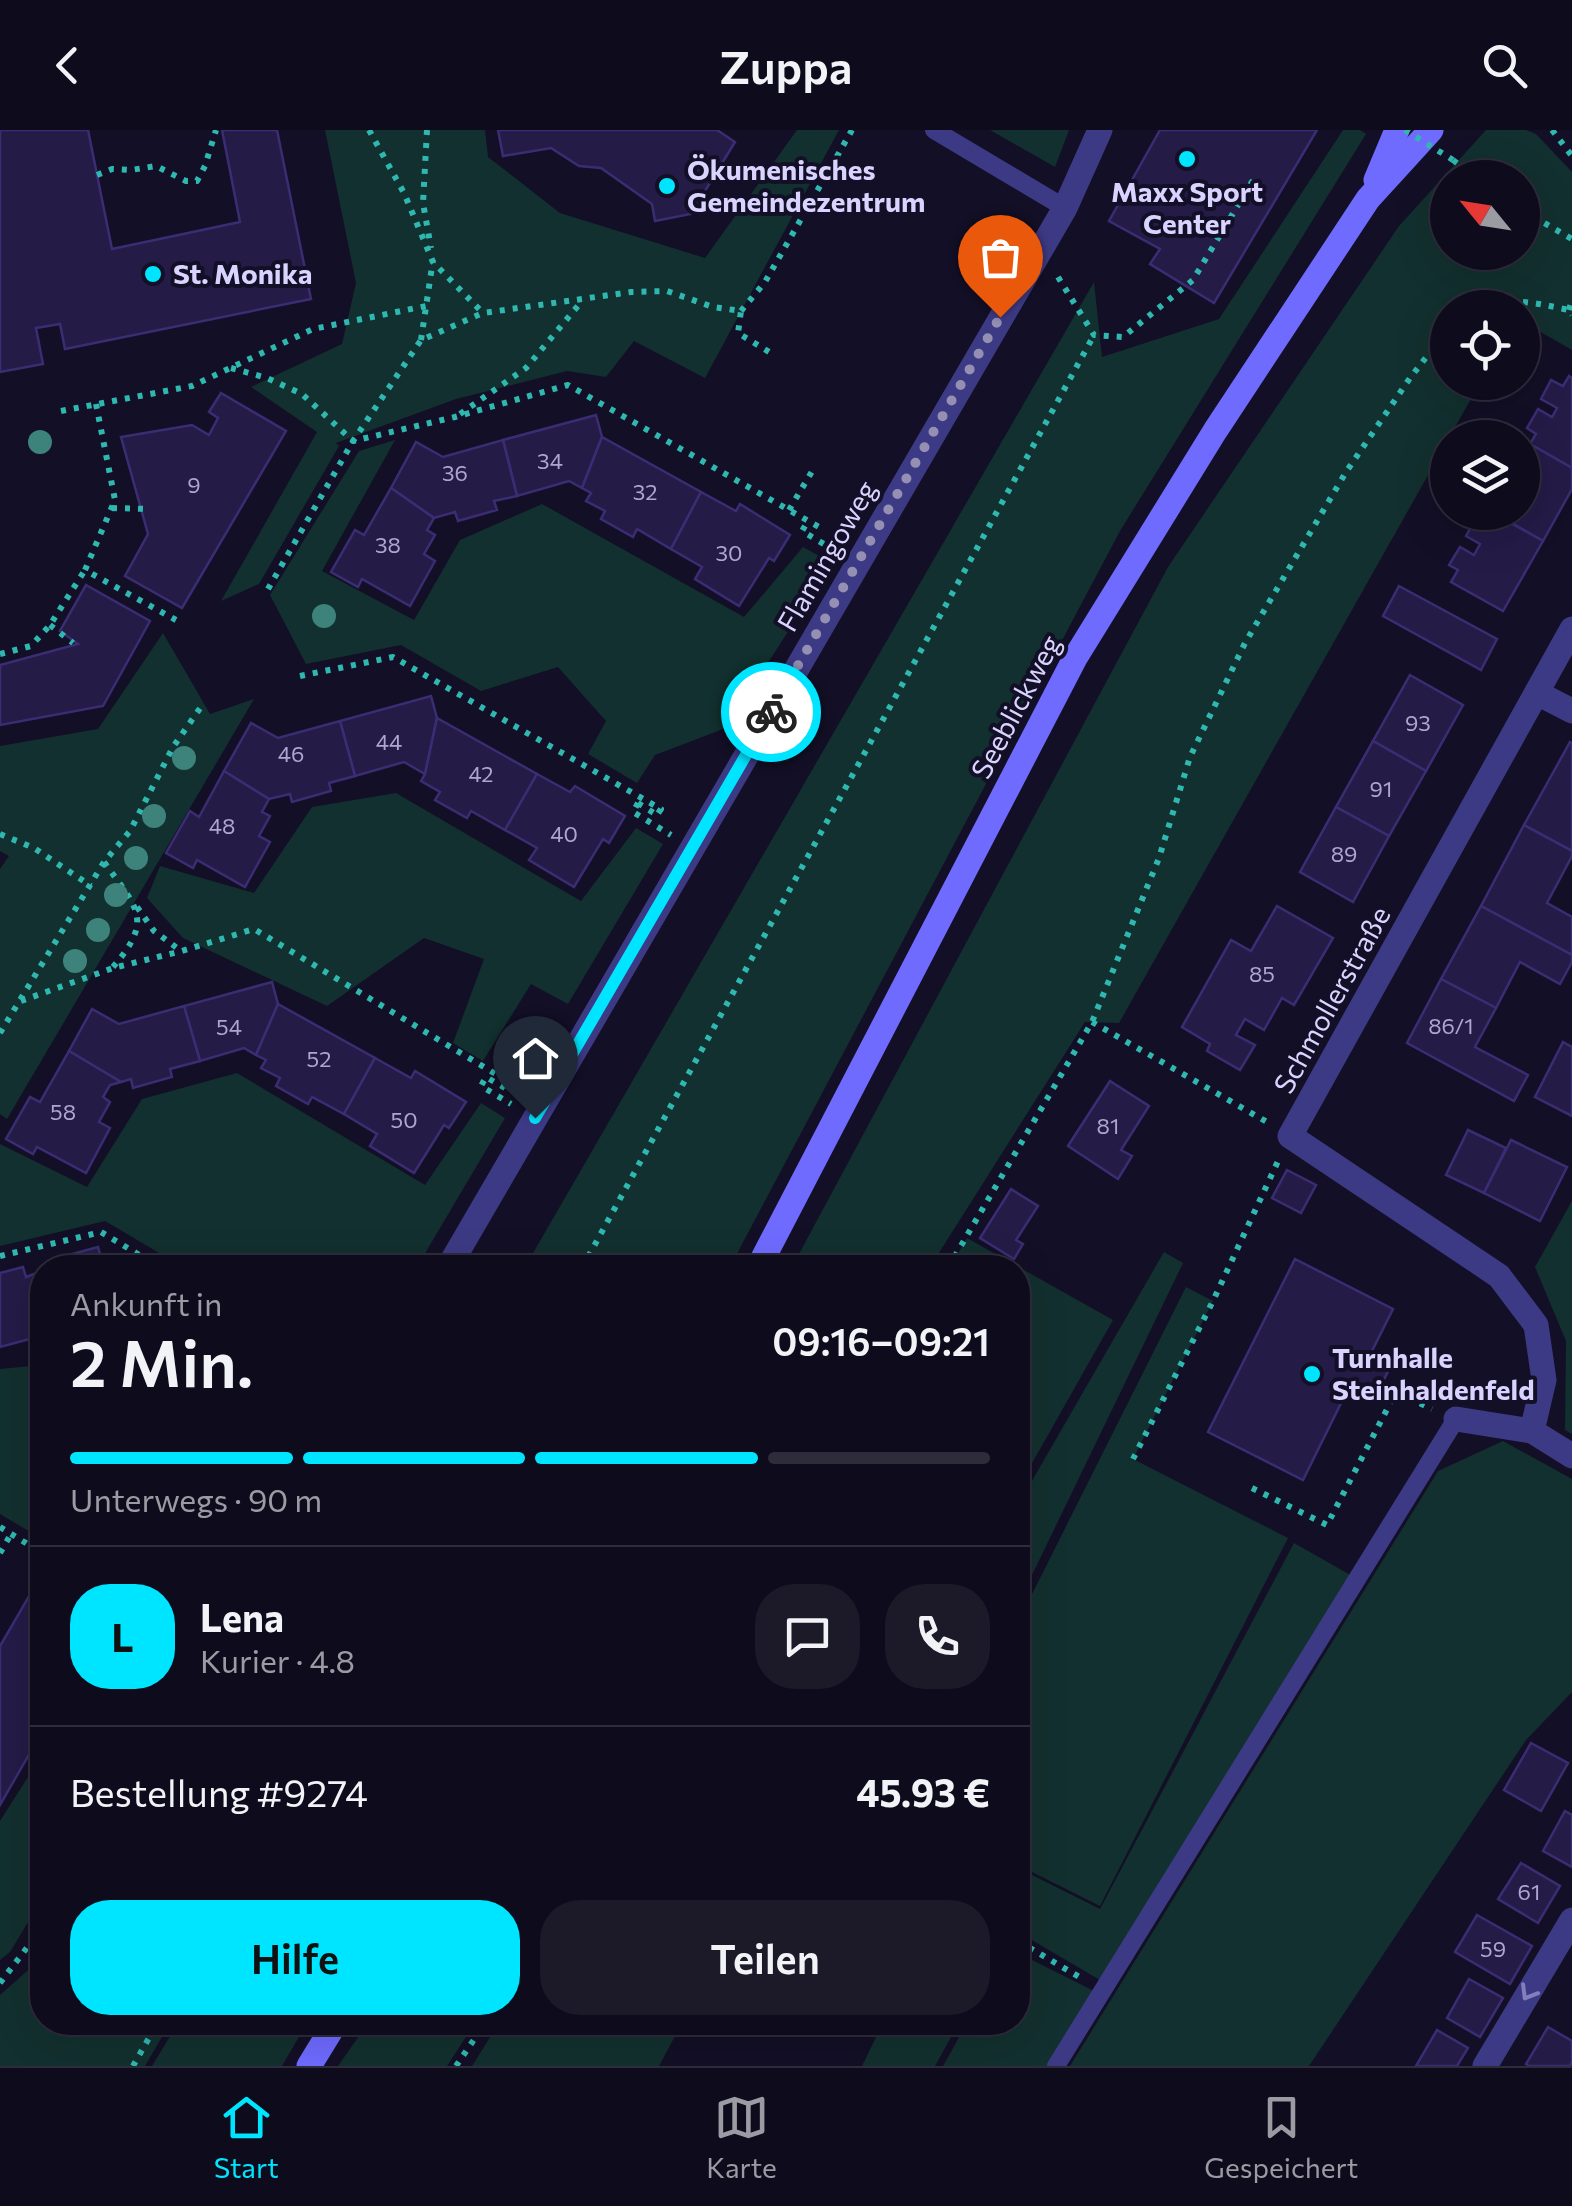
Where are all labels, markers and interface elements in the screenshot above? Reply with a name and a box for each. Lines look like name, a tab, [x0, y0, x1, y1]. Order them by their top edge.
icon: back	[40, 38, 95, 93]
text: Zuppa	[719, 38, 853, 93]
icon: search	[1477, 38, 1532, 93]
marker: Maxx Sport Center	[1176, 148, 1198, 170]
place label: Ökumenisches Gemeindezentrum	[687, 152, 926, 218]
north arrow	[1430, 160, 1540, 270]
map controls	[1430, 160, 1540, 530]
place label: Maxx Sport Center	[1111, 174, 1263, 240]
marker: Ökumenisches Gemeindezentrum	[656, 175, 678, 197]
pin	[958, 215, 1043, 318]
icon: bag	[973, 230, 1028, 285]
place label: St. Monika	[173, 256, 312, 290]
marker: St. Monika	[142, 263, 164, 285]
button: locate	[1430, 290, 1540, 400]
button: layers	[1430, 420, 1540, 530]
house number: 34	[537, 447, 563, 474]
house number: 36	[442, 459, 468, 486]
house number: 9	[187, 471, 201, 498]
street label: Flamingoweg	[769, 474, 883, 637]
house number: 32	[633, 478, 657, 505]
house number: 38	[375, 531, 401, 558]
house number: 30	[716, 539, 742, 566]
street label: Seeblickweg	[963, 629, 1067, 784]
courier	[721, 662, 821, 762]
icon: bike	[744, 685, 799, 740]
house number: 93	[1405, 709, 1431, 736]
house number: 44	[376, 728, 402, 755]
house number: 46	[278, 740, 304, 767]
house number: 42	[468, 760, 494, 787]
house number: 91	[1370, 775, 1392, 802]
house number: 48	[209, 812, 235, 839]
house number: 40	[550, 820, 578, 847]
house number: 89	[1331, 840, 1357, 867]
street label: Schmollerstraße	[1266, 900, 1397, 1099]
house number: 85	[1249, 960, 1275, 987]
house number: 86/1	[1428, 1012, 1474, 1039]
house number: 54	[216, 1013, 242, 1040]
pin	[493, 1016, 578, 1119]
icon: home	[508, 1031, 563, 1086]
house number: 52	[307, 1045, 331, 1072]
house number: 58	[50, 1098, 76, 1125]
house number: 50	[391, 1106, 418, 1133]
house number: 81	[1097, 1112, 1119, 1139]
text: Ankunft in	[70, 1283, 222, 1323]
text: 09:16–09:21	[772, 1317, 990, 1364]
text: 2 Min.	[70, 1321, 253, 1400]
place label: Turnhalle Steinhaldenfeld	[1332, 1340, 1535, 1406]
marker: Turnhalle Steinhaldenfeld	[1301, 1363, 1323, 1385]
text: Unterwegs · 90 m	[70, 1479, 322, 1519]
button: chat	[755, 1584, 860, 1689]
button: phone	[885, 1584, 990, 1689]
text: Lena	[200, 1593, 284, 1640]
text: L	[111, 1613, 134, 1660]
text: Kurier · 4.8	[200, 1640, 355, 1680]
text: Bestellung #9274	[70, 1768, 368, 1815]
text: 45.93 €	[856, 1768, 990, 1815]
house number: 61	[1518, 1878, 1540, 1905]
button: Hilfe	[70, 1900, 520, 2015]
button: Teilen	[540, 1900, 990, 2015]
house number: 59	[1480, 1935, 1506, 1962]
one-way arrow	[1521, 1982, 1541, 2000]
tab: Start	[214, 2090, 279, 2184]
tab: Karte	[706, 2090, 777, 2184]
tab: Gespeichert	[1204, 2090, 1358, 2184]

